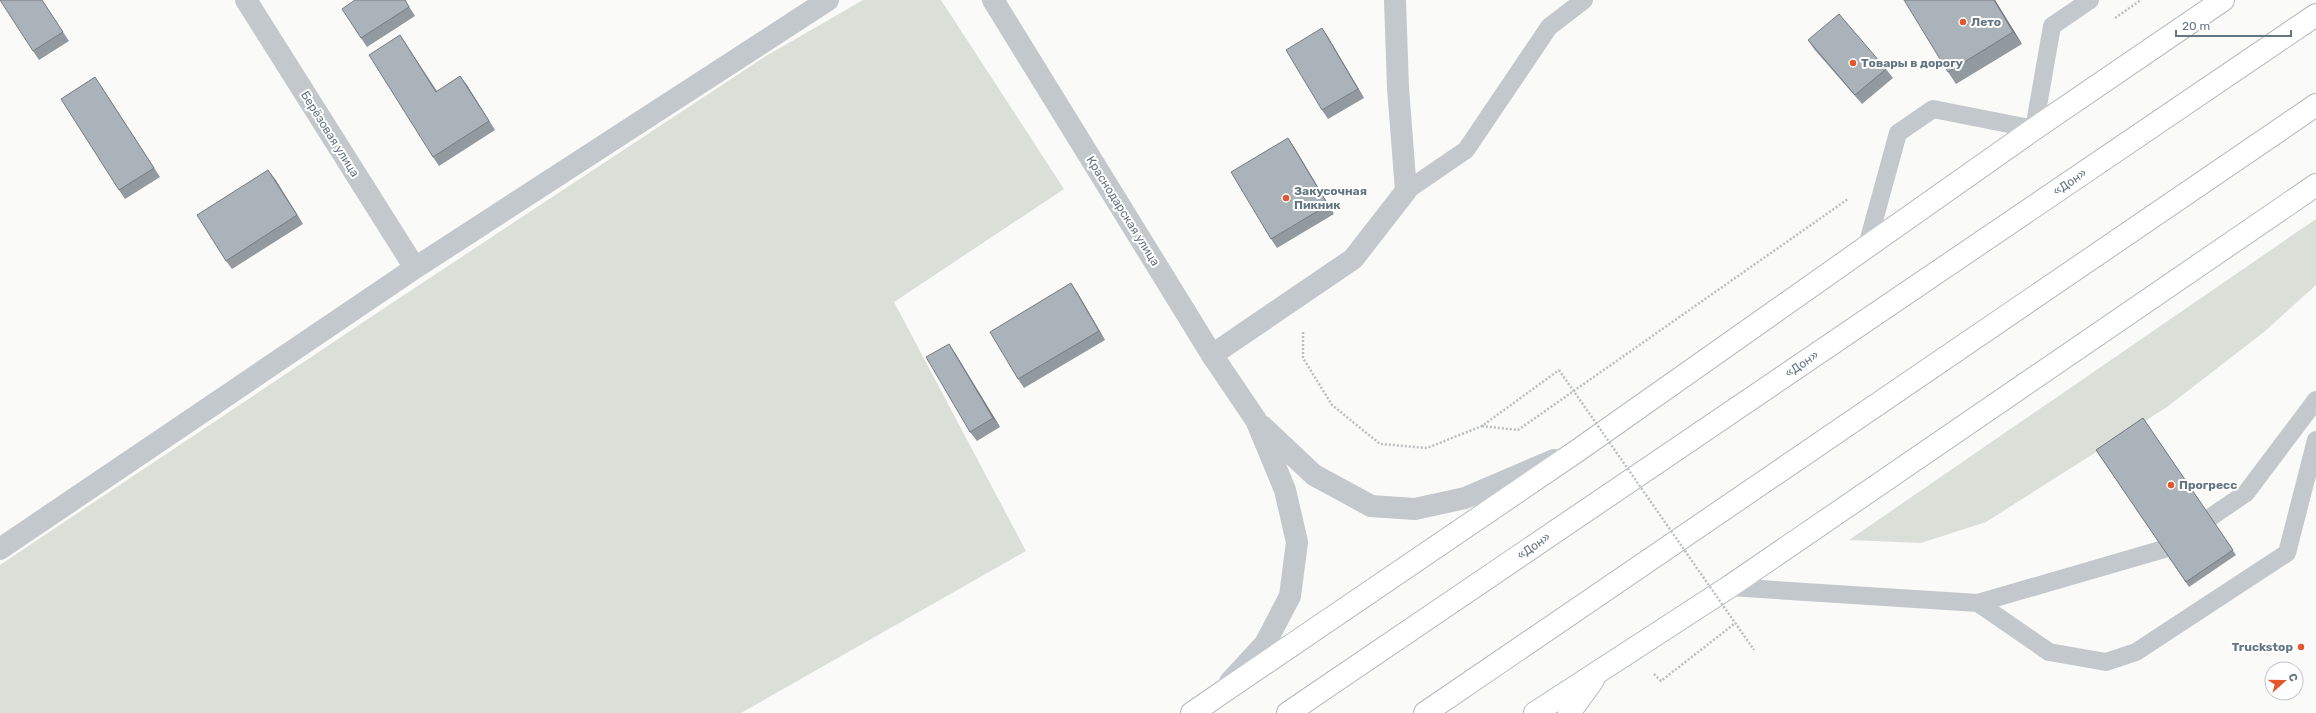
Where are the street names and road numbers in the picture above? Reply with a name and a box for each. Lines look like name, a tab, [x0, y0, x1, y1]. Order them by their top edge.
street label: Берёзовая улица	[298, 88, 362, 180]
street label: Краснодарская улица	[1083, 153, 1163, 269]
street label: «Дон»	[2050, 166, 2089, 198]
street label: «Дон»	[1782, 348, 1821, 380]
street label: «Дон»	[1514, 530, 1553, 562]

